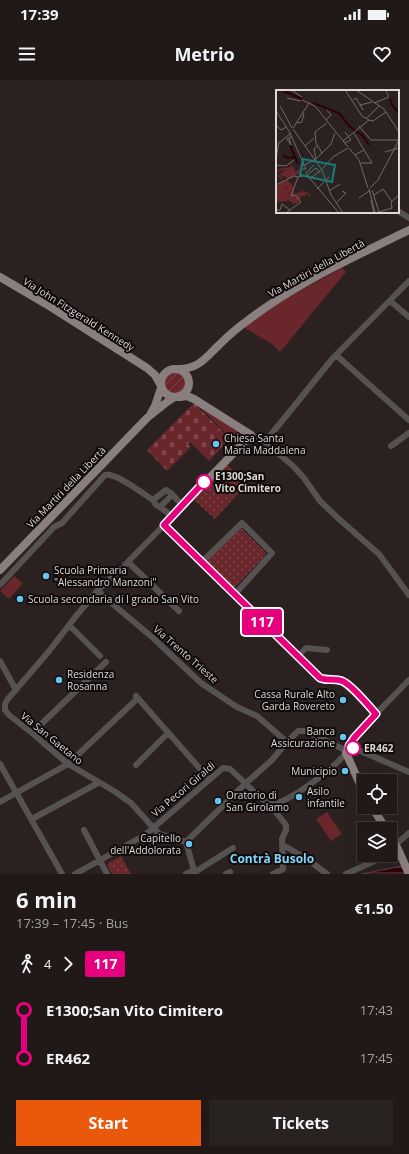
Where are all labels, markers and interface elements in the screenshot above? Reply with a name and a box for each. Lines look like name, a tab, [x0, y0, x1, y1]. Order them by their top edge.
text: 17:39	[20, 4, 59, 24]
text: Metrio	[174, 42, 235, 66]
icon: menu	[16, 43, 38, 65]
icon: heart	[371, 43, 393, 65]
inset map	[276, 90, 399, 213]
street label: Via Martiri della Libertà	[265, 236, 367, 300]
street label: Via John Fitzgerald Kennedy	[21, 274, 138, 355]
place label: Chiesa Santa Maria Maddalena	[224, 431, 306, 457]
marker: Chiesa Santa Maria Maddalena	[211, 439, 221, 449]
street label: Via Martiri della Libertà	[23, 443, 109, 531]
place label: E1300;San Vito Cimitero	[215, 469, 281, 495]
marker: E1300;San Vito Cimitero	[196, 474, 212, 490]
place label: Scuola Primaria "Alessandro Manzoni"	[54, 563, 157, 589]
marker: Scuola Primaria "Alessandro Manzoni"	[41, 571, 51, 581]
place label: Scuola secondaria di I grado San Vito	[28, 592, 199, 606]
marker: Scuola secondaria di I grado San Vito	[15, 594, 25, 604]
line badge: 117	[239, 609, 285, 635]
text: 117	[250, 612, 274, 631]
street label: Via Trento Trieste	[151, 622, 222, 686]
place label: Residenza Rosanna	[67, 667, 114, 693]
marker: Residenza Rosanna	[54, 675, 64, 685]
place label: Cassa Rurale Alto Garda Rovereto	[254, 687, 335, 713]
marker: Cassa Rurale Alto Garda Rovereto	[338, 695, 348, 705]
street label: Via San Gaetano	[18, 709, 86, 767]
place label: Banca Assicurazione	[271, 724, 335, 750]
marker: Banca Assicurazione	[338, 732, 348, 742]
marker: ER462	[345, 740, 361, 756]
place label: ER462	[364, 741, 394, 755]
street label: Via Pecori Giraldi	[148, 758, 218, 820]
place label: Municipio	[291, 764, 337, 778]
marker: Municipio	[340, 766, 350, 776]
map controls	[357, 774, 397, 862]
button: locate	[357, 774, 397, 814]
place label: Asilo infantile	[307, 784, 345, 810]
place label: Oratorio di San Girolamo	[226, 788, 289, 814]
marker: Asilo infantile	[294, 792, 304, 802]
marker: Oratorio di San Girolamo	[213, 796, 223, 806]
button: layers	[357, 822, 397, 862]
place label: Capitello dell'Addolorata	[110, 831, 181, 857]
marker: Capitello dell'Addolorata	[184, 839, 194, 849]
district label: Contrà Busolo	[230, 850, 314, 867]
text: 6 min	[16, 884, 77, 914]
text: €1.50	[354, 898, 393, 918]
text: 17:39 – 17:45 · Bus	[16, 914, 128, 932]
icon: walk	[16, 953, 38, 975]
icon: forward	[57, 953, 79, 975]
text: 117	[93, 954, 117, 973]
text: 4	[44, 955, 51, 973]
text: E1300;San Vito Cimitero	[46, 1000, 223, 1020]
text: 17:43	[360, 1001, 393, 1019]
text: ER462	[46, 1048, 90, 1068]
text: 17:45	[360, 1049, 393, 1067]
button: Start	[16, 1100, 201, 1146]
button: Tickets	[209, 1100, 393, 1146]

